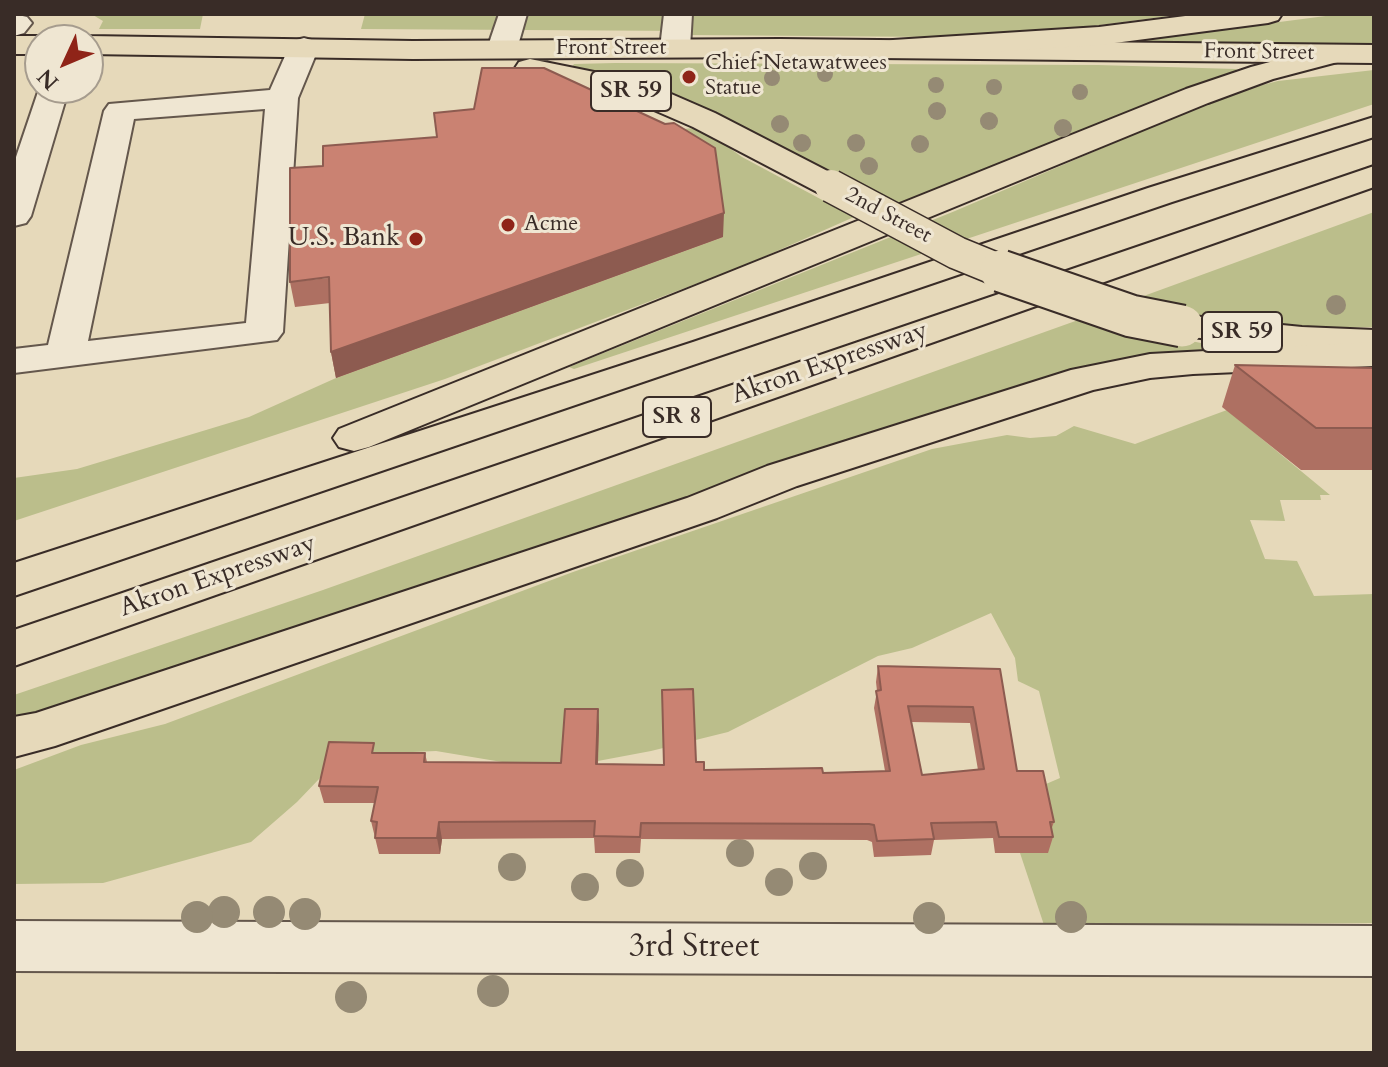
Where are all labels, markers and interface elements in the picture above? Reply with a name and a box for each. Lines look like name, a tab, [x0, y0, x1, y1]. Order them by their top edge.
north arrow	[24, 24, 104, 104]
street label: Front Street	[556, 36, 666, 62]
street label: Front Street	[1203, 39, 1315, 67]
place label: Chief Netawatwees Statue	[705, 51, 887, 102]
text: N	[31, 62, 66, 97]
marker: Chief Netawatwees Statue	[680, 68, 698, 86]
road number: SR 59	[591, 71, 671, 111]
street label: 2nd Street	[840, 182, 936, 250]
place label: Acme	[524, 212, 578, 238]
marker: Acme	[499, 216, 517, 234]
place label: U.S. Bank	[288, 223, 400, 255]
marker: U.S. Bank	[407, 230, 425, 248]
road number: SR 59	[1202, 312, 1282, 352]
street label: Akron Expressway	[728, 316, 932, 412]
road number: SR 8	[643, 397, 711, 437]
street label: Akron Expressway	[116, 529, 320, 625]
street label: 3rd Street	[629, 930, 759, 968]

